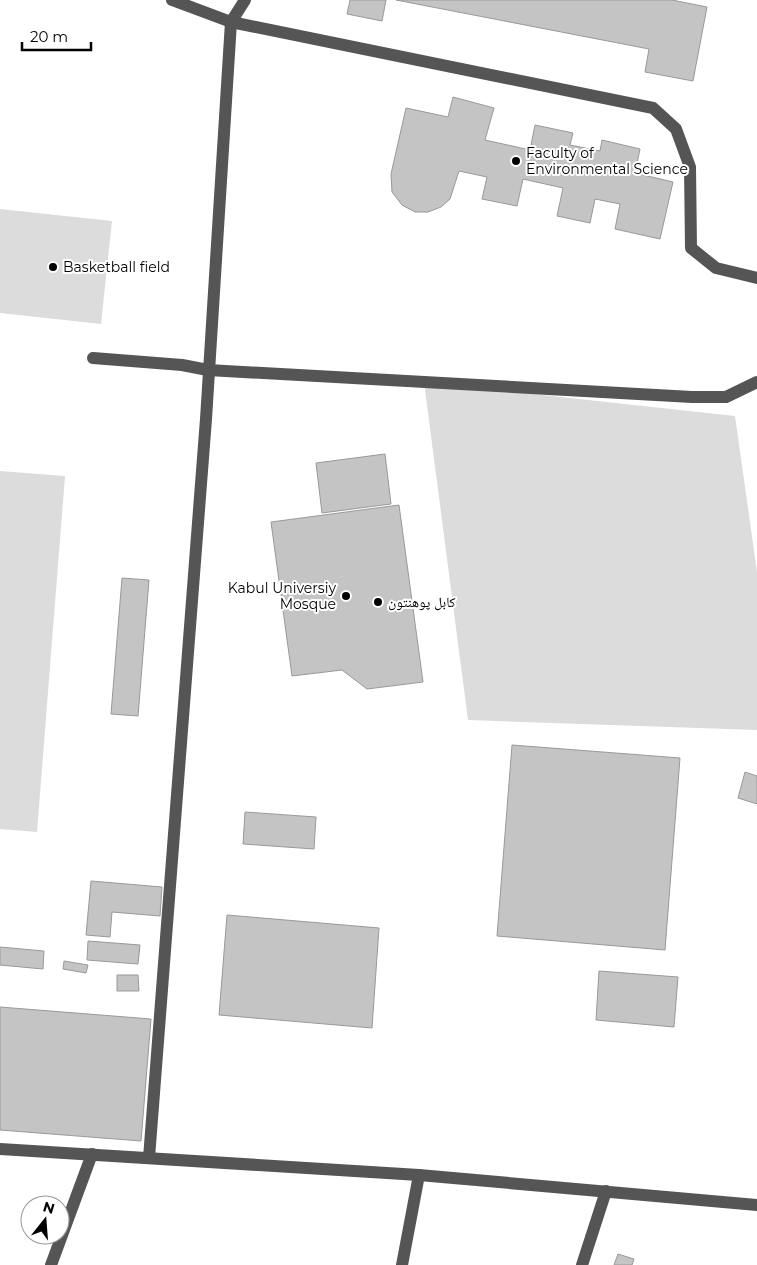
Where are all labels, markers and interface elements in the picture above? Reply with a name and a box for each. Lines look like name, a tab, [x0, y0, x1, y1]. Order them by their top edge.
scale bar	[22, 20, 91, 52]
text: 20 m	[30, 27, 68, 46]
place label: Faculty of Environmental Science	[526, 144, 688, 178]
marker: Faculty of Environmental Science	[510, 155, 522, 167]
place label: Basketball field	[63, 258, 170, 276]
marker: Basketball field	[47, 261, 59, 273]
place label: Kabul Universiy Mosque	[228, 579, 336, 613]
marker: Kabul Universiy Mosque	[340, 590, 352, 602]
place label: کابل پوهنتون	[388, 593, 456, 611]
marker: کابل پوهنتون	[372, 596, 384, 608]
north arrow	[20, 1195, 70, 1245]
text: N	[41, 1197, 57, 1218]

